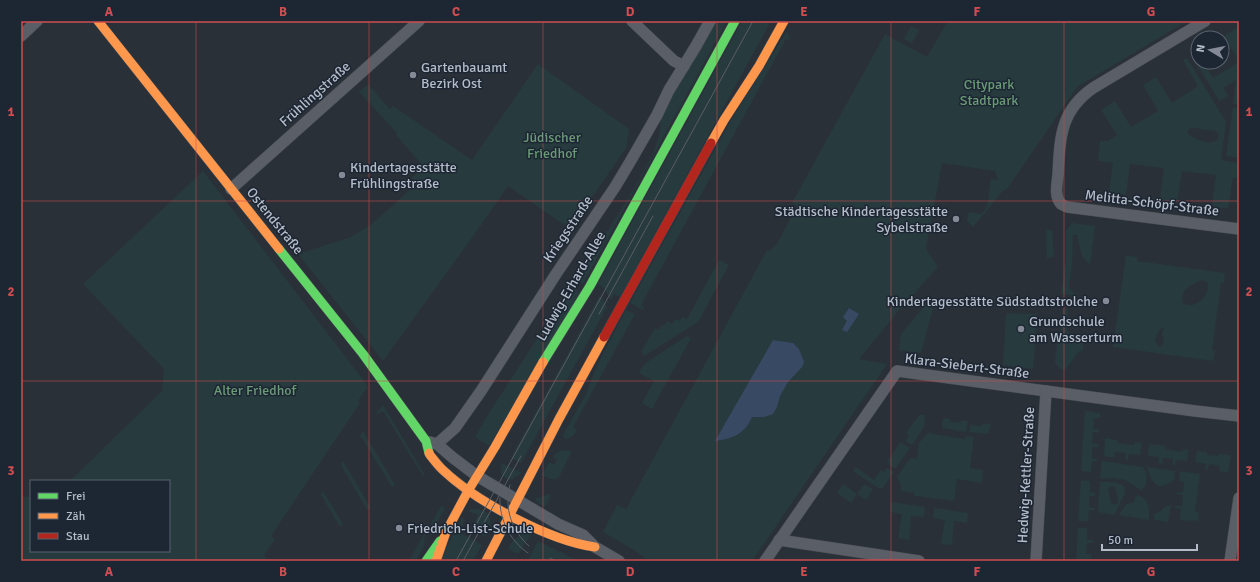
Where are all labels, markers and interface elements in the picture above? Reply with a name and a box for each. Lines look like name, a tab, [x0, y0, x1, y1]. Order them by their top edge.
text: A	[105, 4, 114, 20]
text: B	[279, 4, 287, 20]
text: C	[452, 4, 460, 20]
text: D	[626, 4, 635, 20]
text: E	[800, 4, 808, 20]
text: F	[974, 4, 981, 20]
text: G	[1147, 4, 1155, 20]
north arrow	[1190, 30, 1230, 70]
text: N	[1194, 43, 1208, 53]
street label: Frühlingstraße	[276, 58, 354, 130]
place label: Gartenbauamt Bezirk Ost	[421, 59, 507, 92]
marker: Gartenbauamt Bezirk Ost	[408, 70, 418, 80]
park label: Citypark Stadtpark	[960, 76, 1018, 109]
text: 1	[7, 104, 15, 120]
text: 1	[1245, 104, 1253, 120]
park label: Jüdischer Friedhof	[523, 129, 582, 162]
place label: Kindertagesstätte Frühlingstraße	[350, 159, 457, 192]
marker: Kindertagesstätte Frühlingstraße	[337, 170, 347, 180]
street label: Ostendstraße	[243, 184, 307, 258]
street label: Melitta-Schöpf-Straße	[1084, 186, 1220, 220]
street label: Kriegsstraße	[539, 192, 597, 266]
place label: Städtische Kindertagesstätte Sybelstraße	[775, 203, 948, 236]
marker: Städtische Kindertagesstätte Sybelstraße	[951, 214, 961, 224]
street label: Ludwig-Erhard-Allee	[533, 228, 609, 344]
text: 2	[7, 284, 15, 300]
text: 2	[1245, 284, 1253, 300]
place label: Kindertagesstätte Südstadtstrolche	[887, 293, 1098, 310]
marker: Kindertagesstätte Südstadtstrolche	[1101, 296, 1111, 306]
place label: Grundschule am Wasserturm	[1029, 313, 1122, 346]
marker: Grundschule am Wasserturm	[1016, 324, 1026, 334]
street label: Klara-Siebert-Straße	[904, 350, 1030, 382]
park label: Alter Friedhof	[214, 382, 298, 399]
street label: Hedwig-Kettler-Straße	[1014, 406, 1038, 544]
text: 3	[7, 463, 15, 479]
text: 3	[1245, 463, 1253, 479]
legend	[30, 480, 170, 552]
text: Frei	[66, 489, 85, 504]
text: Zäh	[66, 509, 85, 524]
place label: Friedrich-List-Schule	[407, 520, 533, 537]
marker: Friedrich-List-Schule	[394, 523, 404, 533]
scale bar	[1102, 526, 1197, 552]
text: Stau	[66, 529, 90, 544]
text: 50 m	[1108, 533, 1133, 548]
text: A	[105, 564, 114, 580]
text: B	[279, 564, 287, 580]
text: C	[452, 564, 460, 580]
text: D	[626, 564, 635, 580]
text: E	[800, 564, 808, 580]
text: F	[974, 564, 981, 580]
text: G	[1147, 564, 1155, 580]

